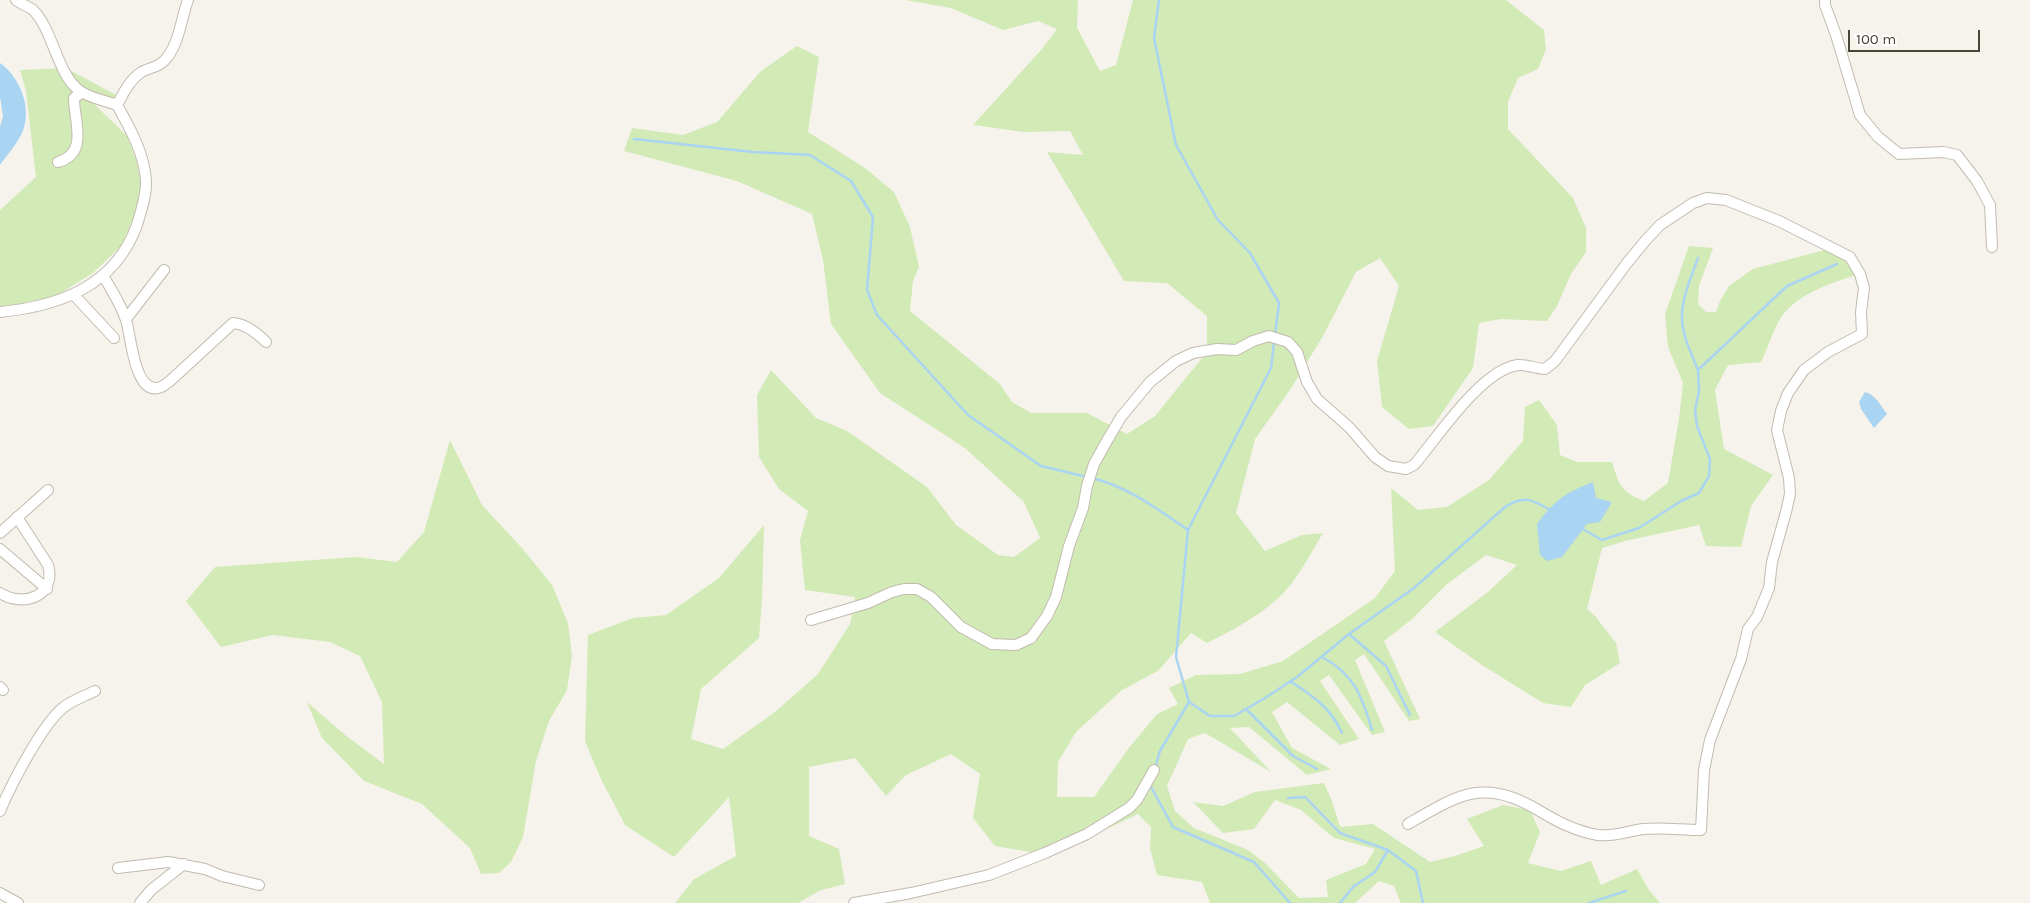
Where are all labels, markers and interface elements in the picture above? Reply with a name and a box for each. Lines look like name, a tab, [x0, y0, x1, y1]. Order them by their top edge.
scale bar	[1850, 20, 1982, 52]
text: 100 m	[1856, 30, 1896, 48]

